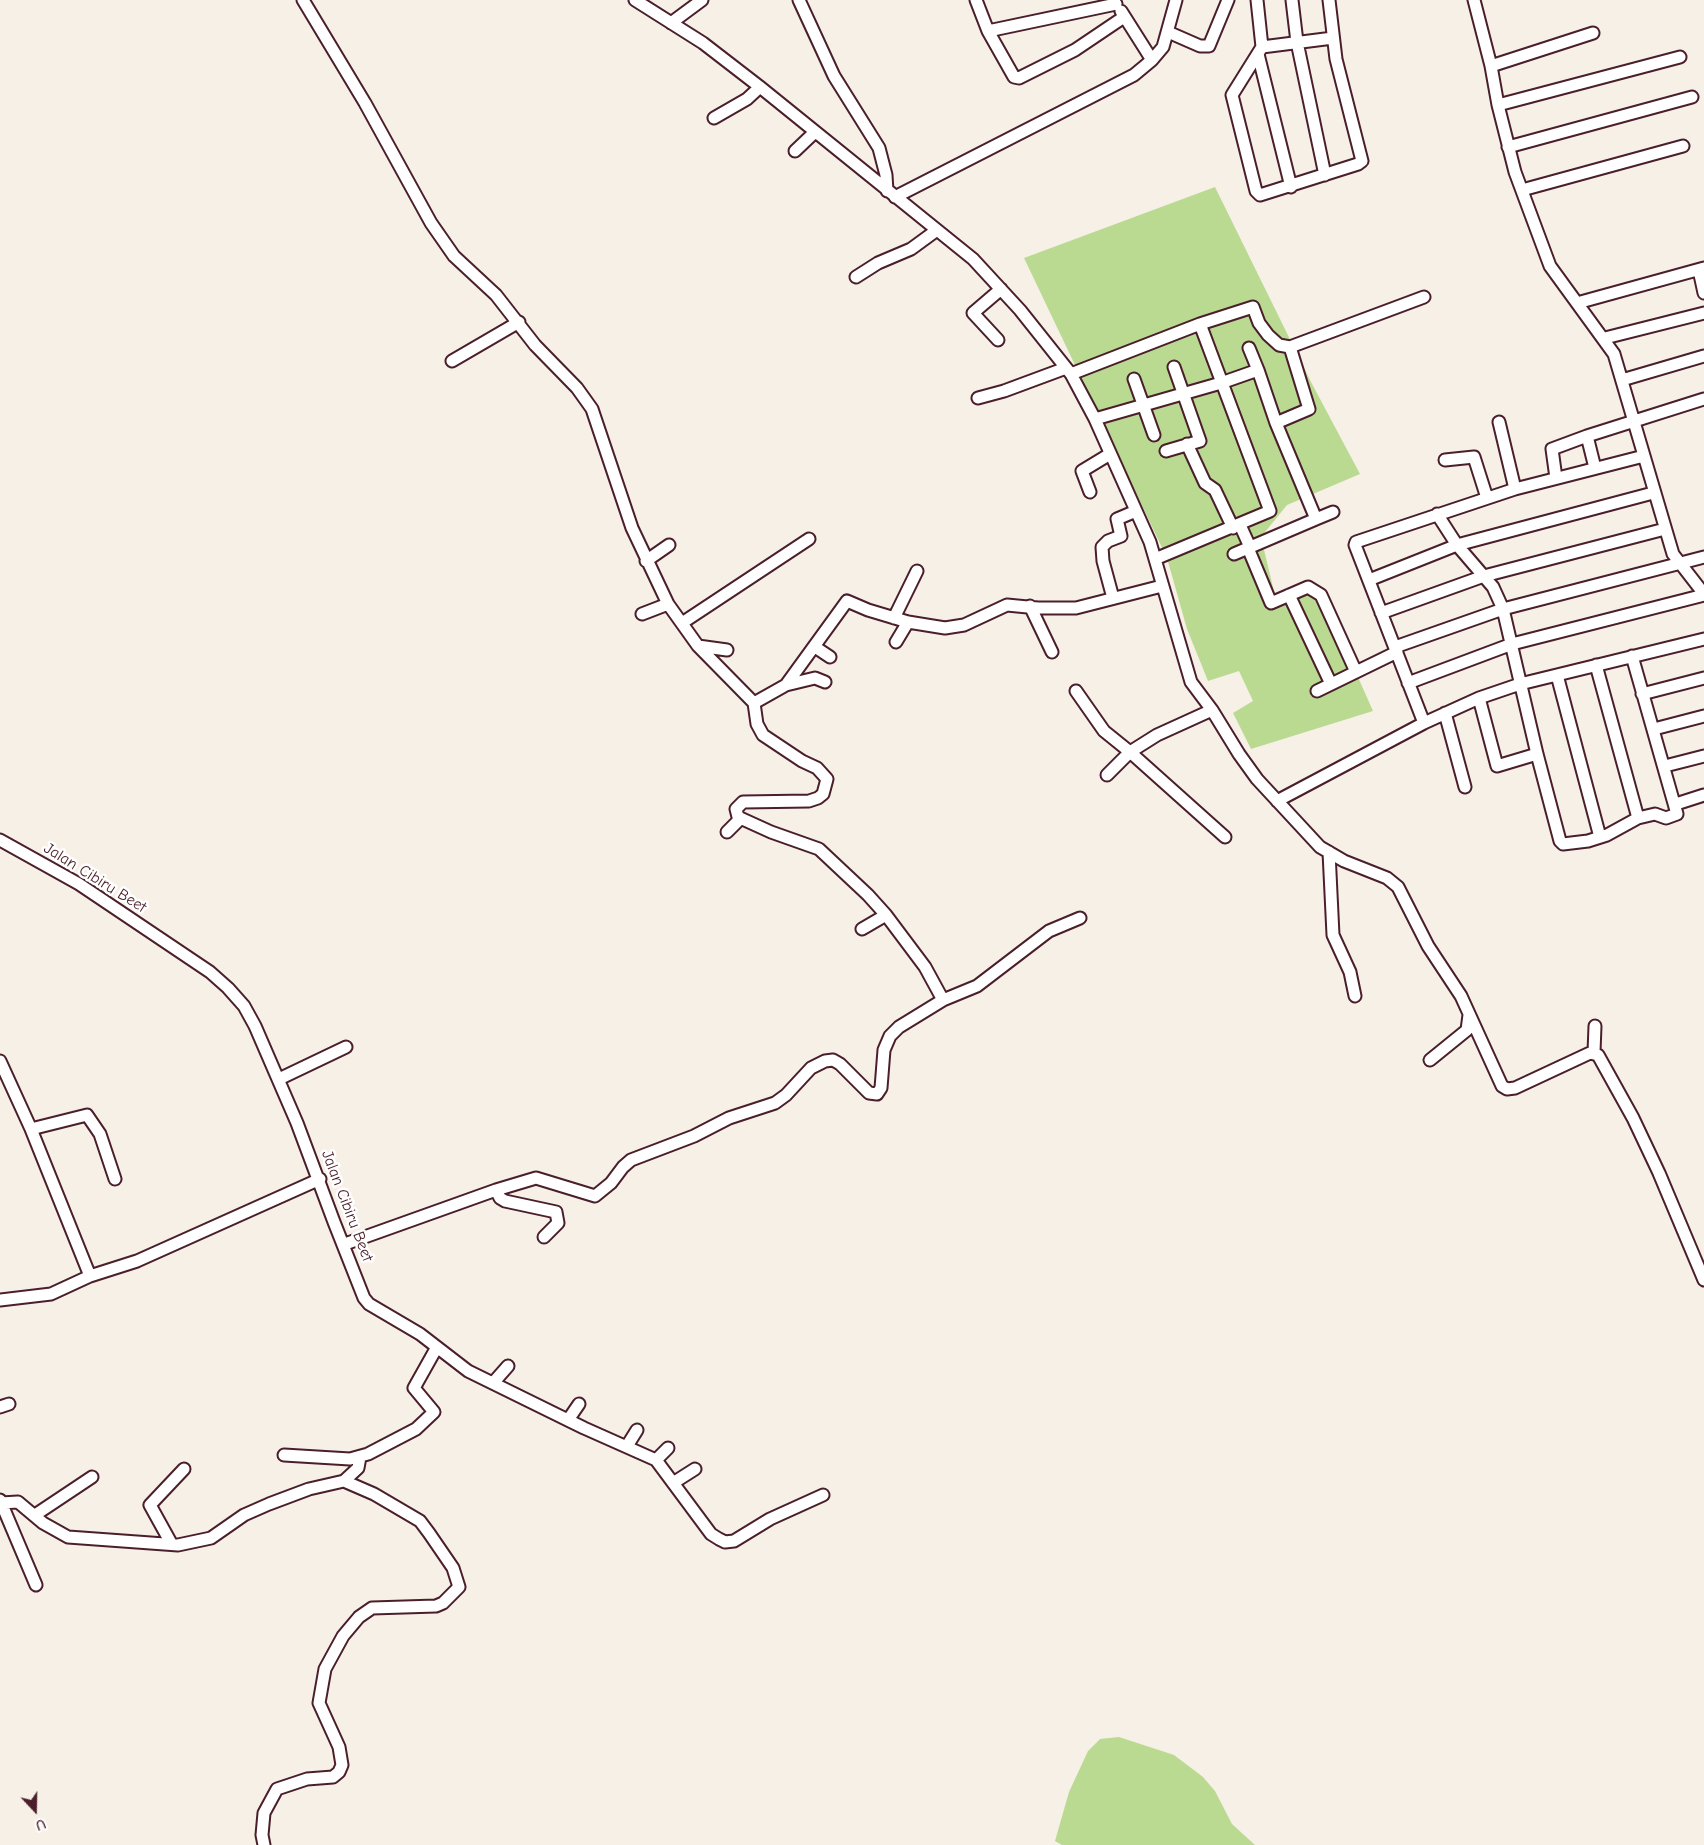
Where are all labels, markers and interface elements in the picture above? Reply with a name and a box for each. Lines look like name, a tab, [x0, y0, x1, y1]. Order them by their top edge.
street label: Jalan Cibiru Beet	[40, 839, 150, 917]
street label: Jalan Cibiru Beet	[317, 1148, 377, 1264]
north arrow	[10, 1785, 60, 1835]
text: U	[33, 1815, 48, 1834]

